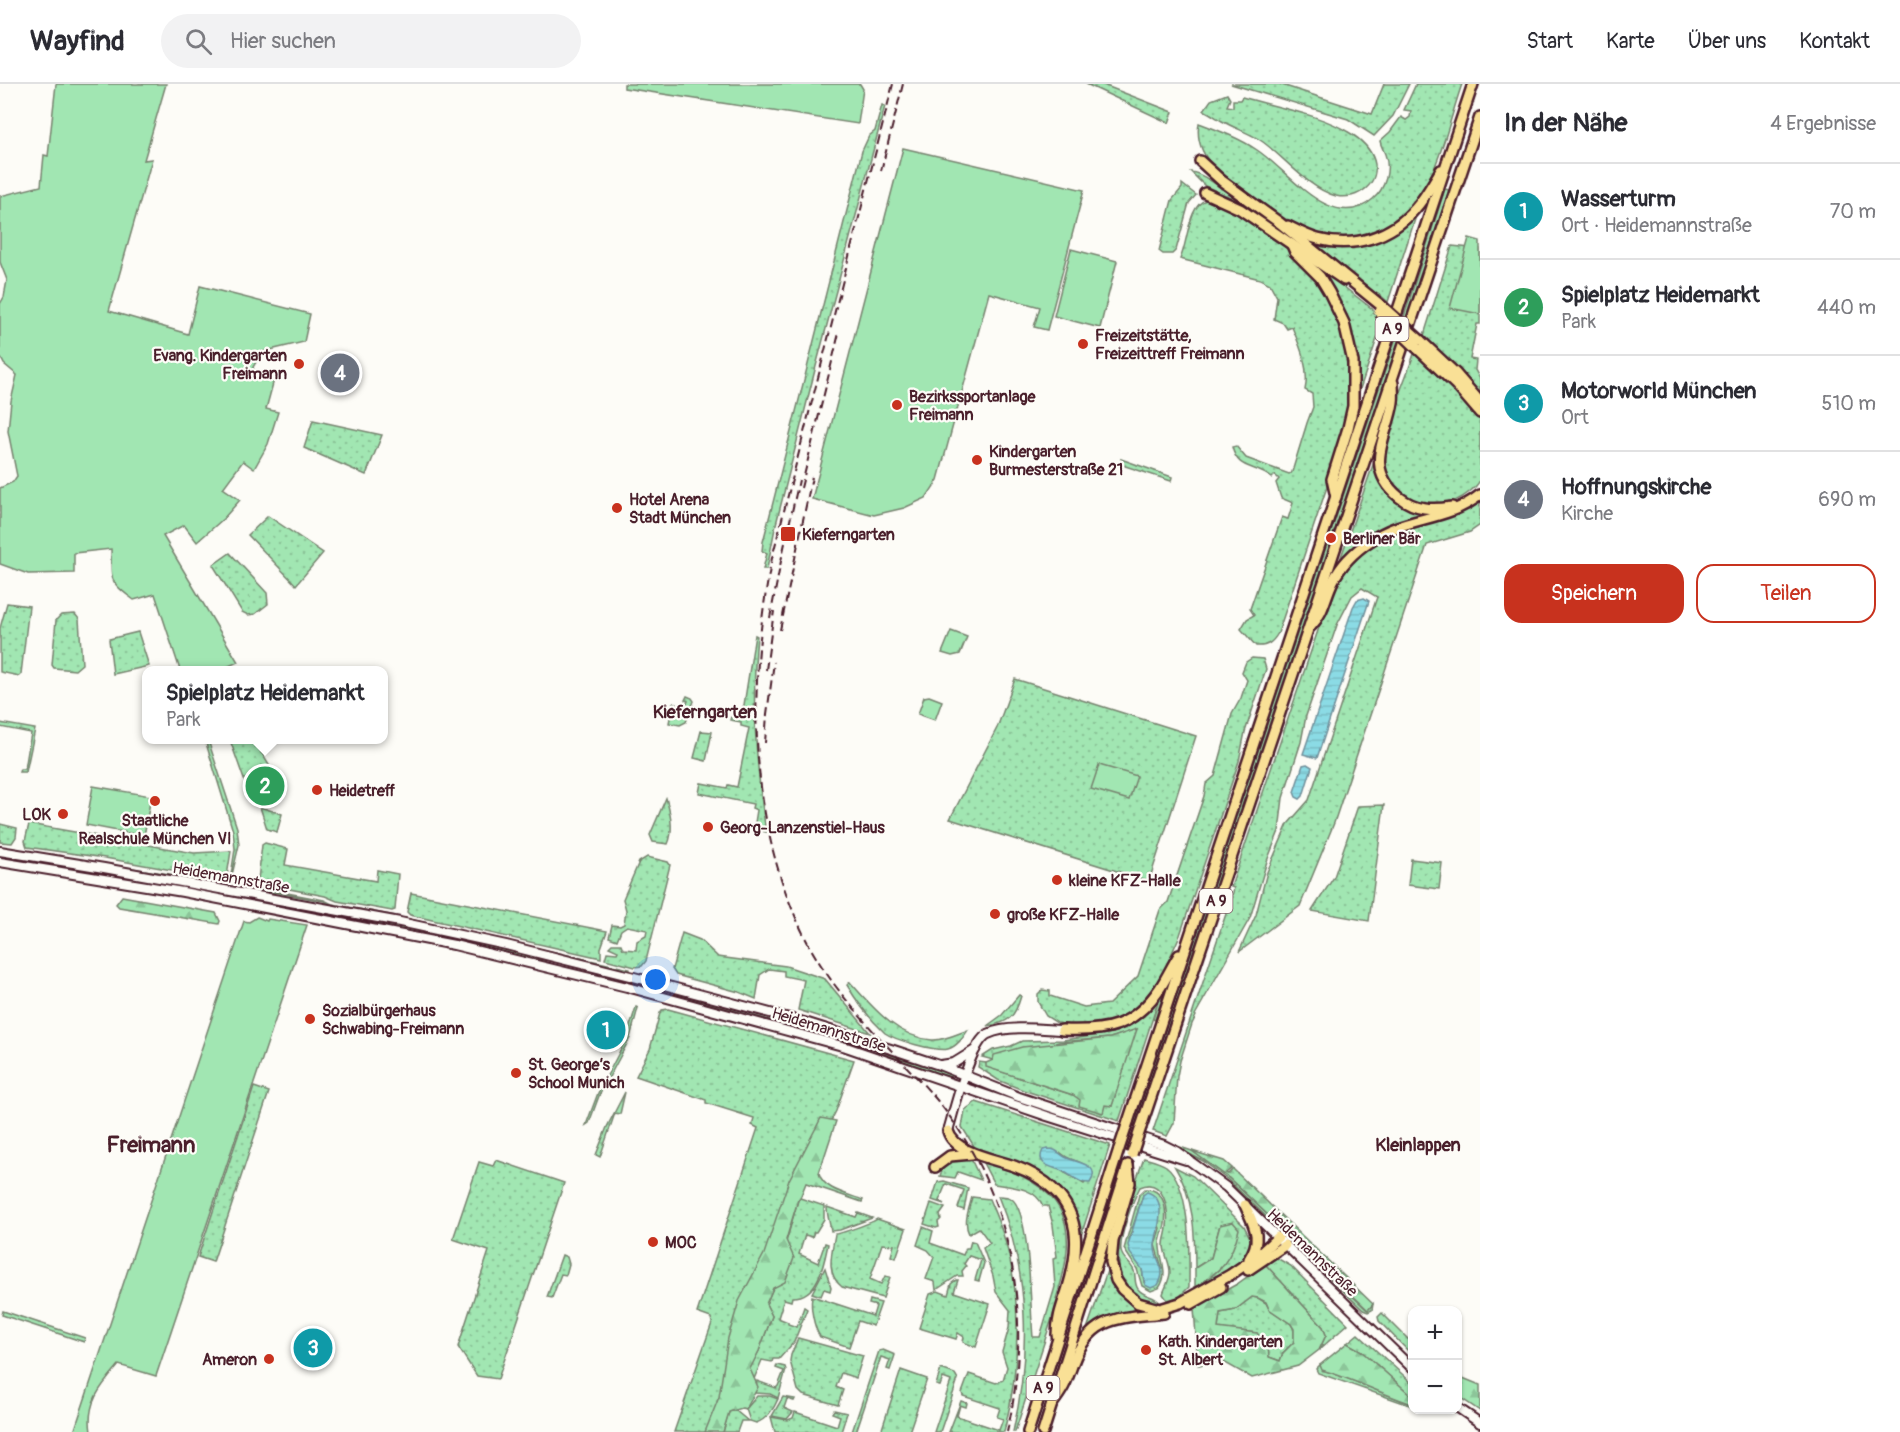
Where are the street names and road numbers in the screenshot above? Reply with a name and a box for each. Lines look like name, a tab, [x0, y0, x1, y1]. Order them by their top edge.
road number: A 9	[1376, 317, 1408, 341]
street label: Heidemannstraße	[171, 858, 291, 898]
road number: A 9	[1200, 889, 1232, 913]
street label: Heidemannstraße	[769, 1003, 888, 1057]
street label: Heidemannstraße	[1263, 1204, 1362, 1301]
road number: A 9	[1026, 1376, 1060, 1400]

